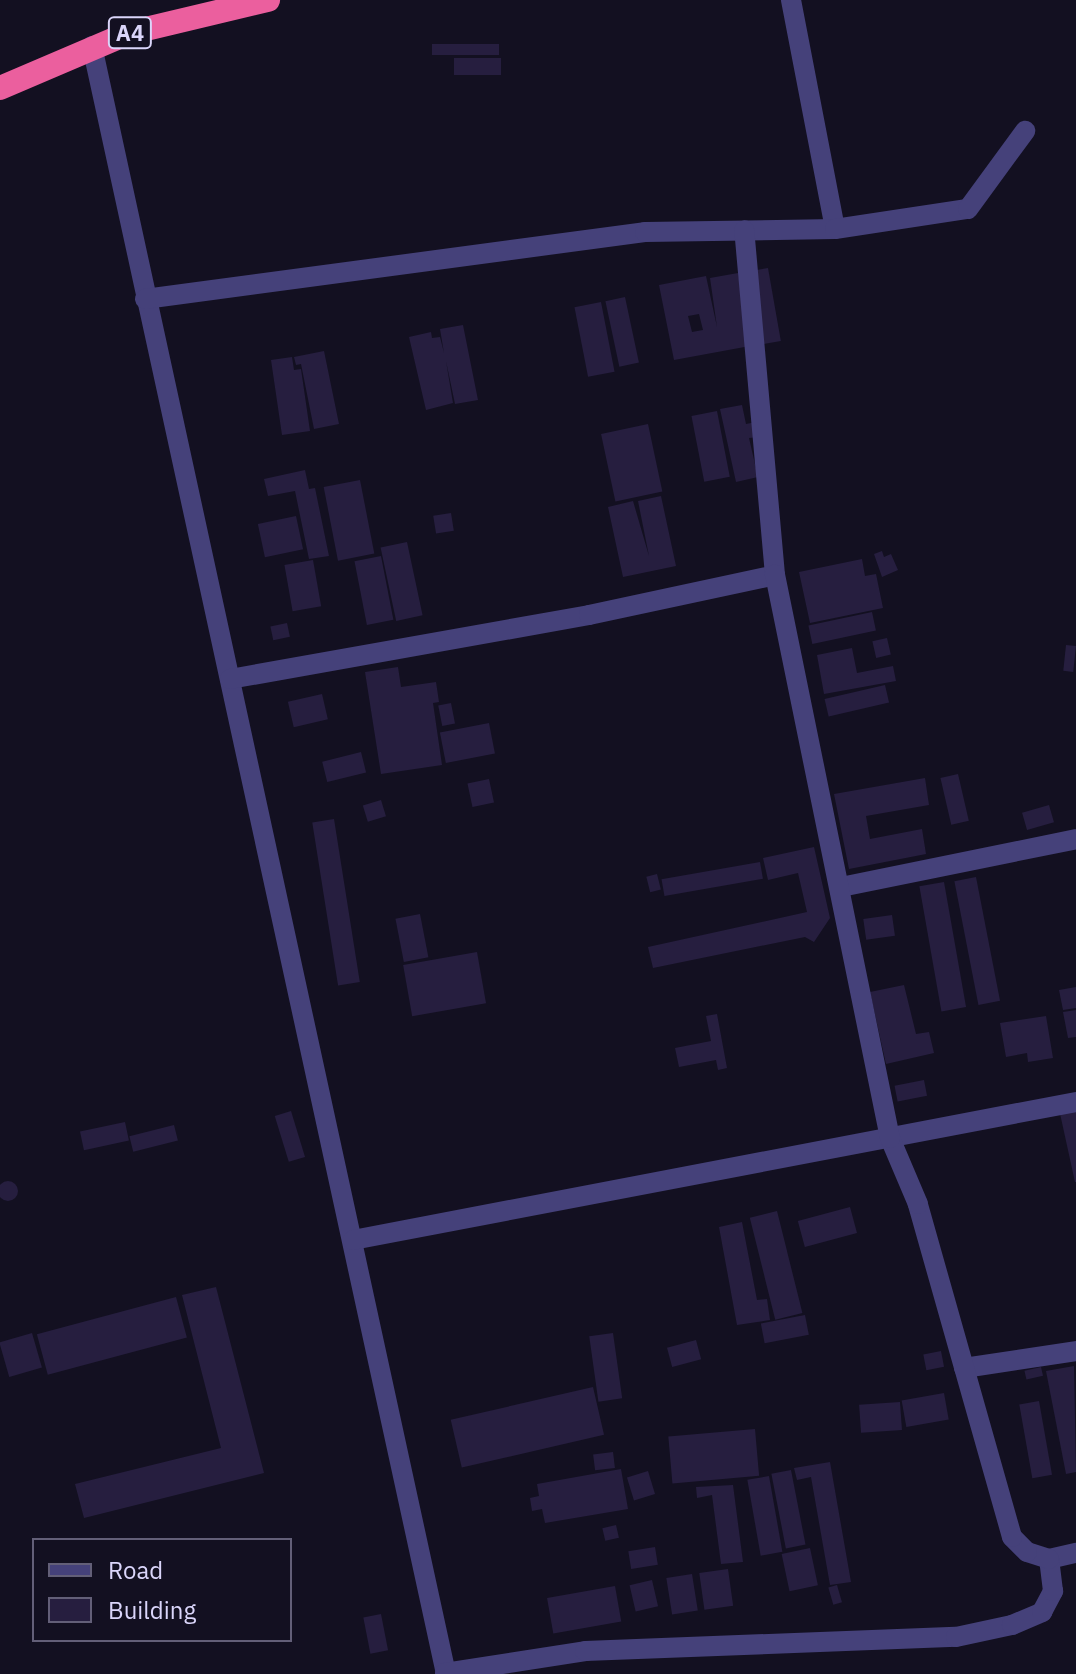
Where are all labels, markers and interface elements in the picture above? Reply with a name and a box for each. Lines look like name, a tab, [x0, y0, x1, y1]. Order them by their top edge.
road number: A4	[106, 15, 154, 51]
legend	[32, 1538, 292, 1642]
text: Road	[108, 1554, 163, 1586]
text: Building	[108, 1594, 196, 1626]

